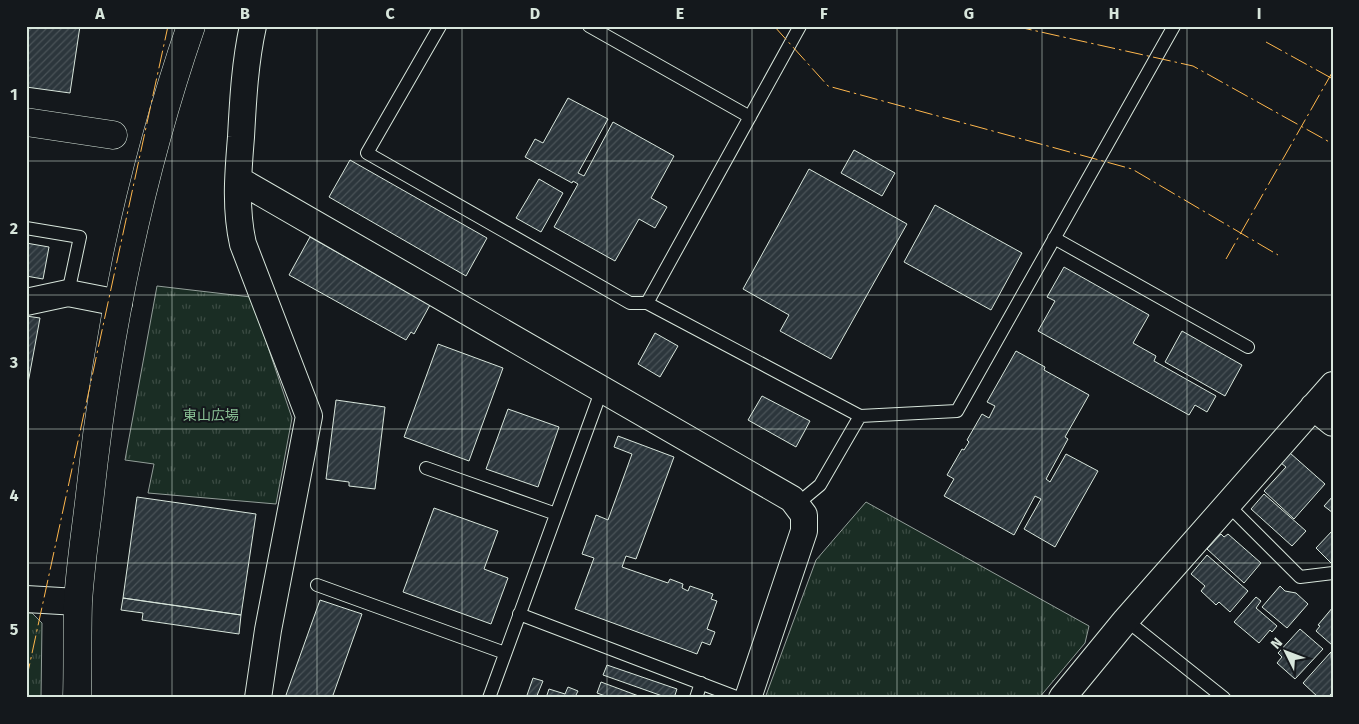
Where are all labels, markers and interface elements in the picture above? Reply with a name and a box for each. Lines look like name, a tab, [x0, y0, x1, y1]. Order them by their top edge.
text: A	[94, 4, 105, 23]
text: B	[240, 4, 250, 23]
text: C	[385, 4, 395, 23]
text: D	[530, 4, 540, 23]
text: E	[676, 4, 684, 23]
text: F	[820, 4, 828, 23]
text: G	[964, 4, 974, 23]
text: H	[1109, 4, 1119, 23]
text: I	[1257, 4, 1261, 23]
text: 1	[10, 85, 18, 104]
text: 2	[10, 219, 18, 238]
text: 3	[9, 353, 18, 372]
park label: 東山広場	[183, 407, 239, 424]
text: 4	[9, 486, 19, 505]
text: 5	[10, 620, 19, 639]
north arrow	[1262, 626, 1312, 676]
text: N	[1267, 634, 1286, 653]

